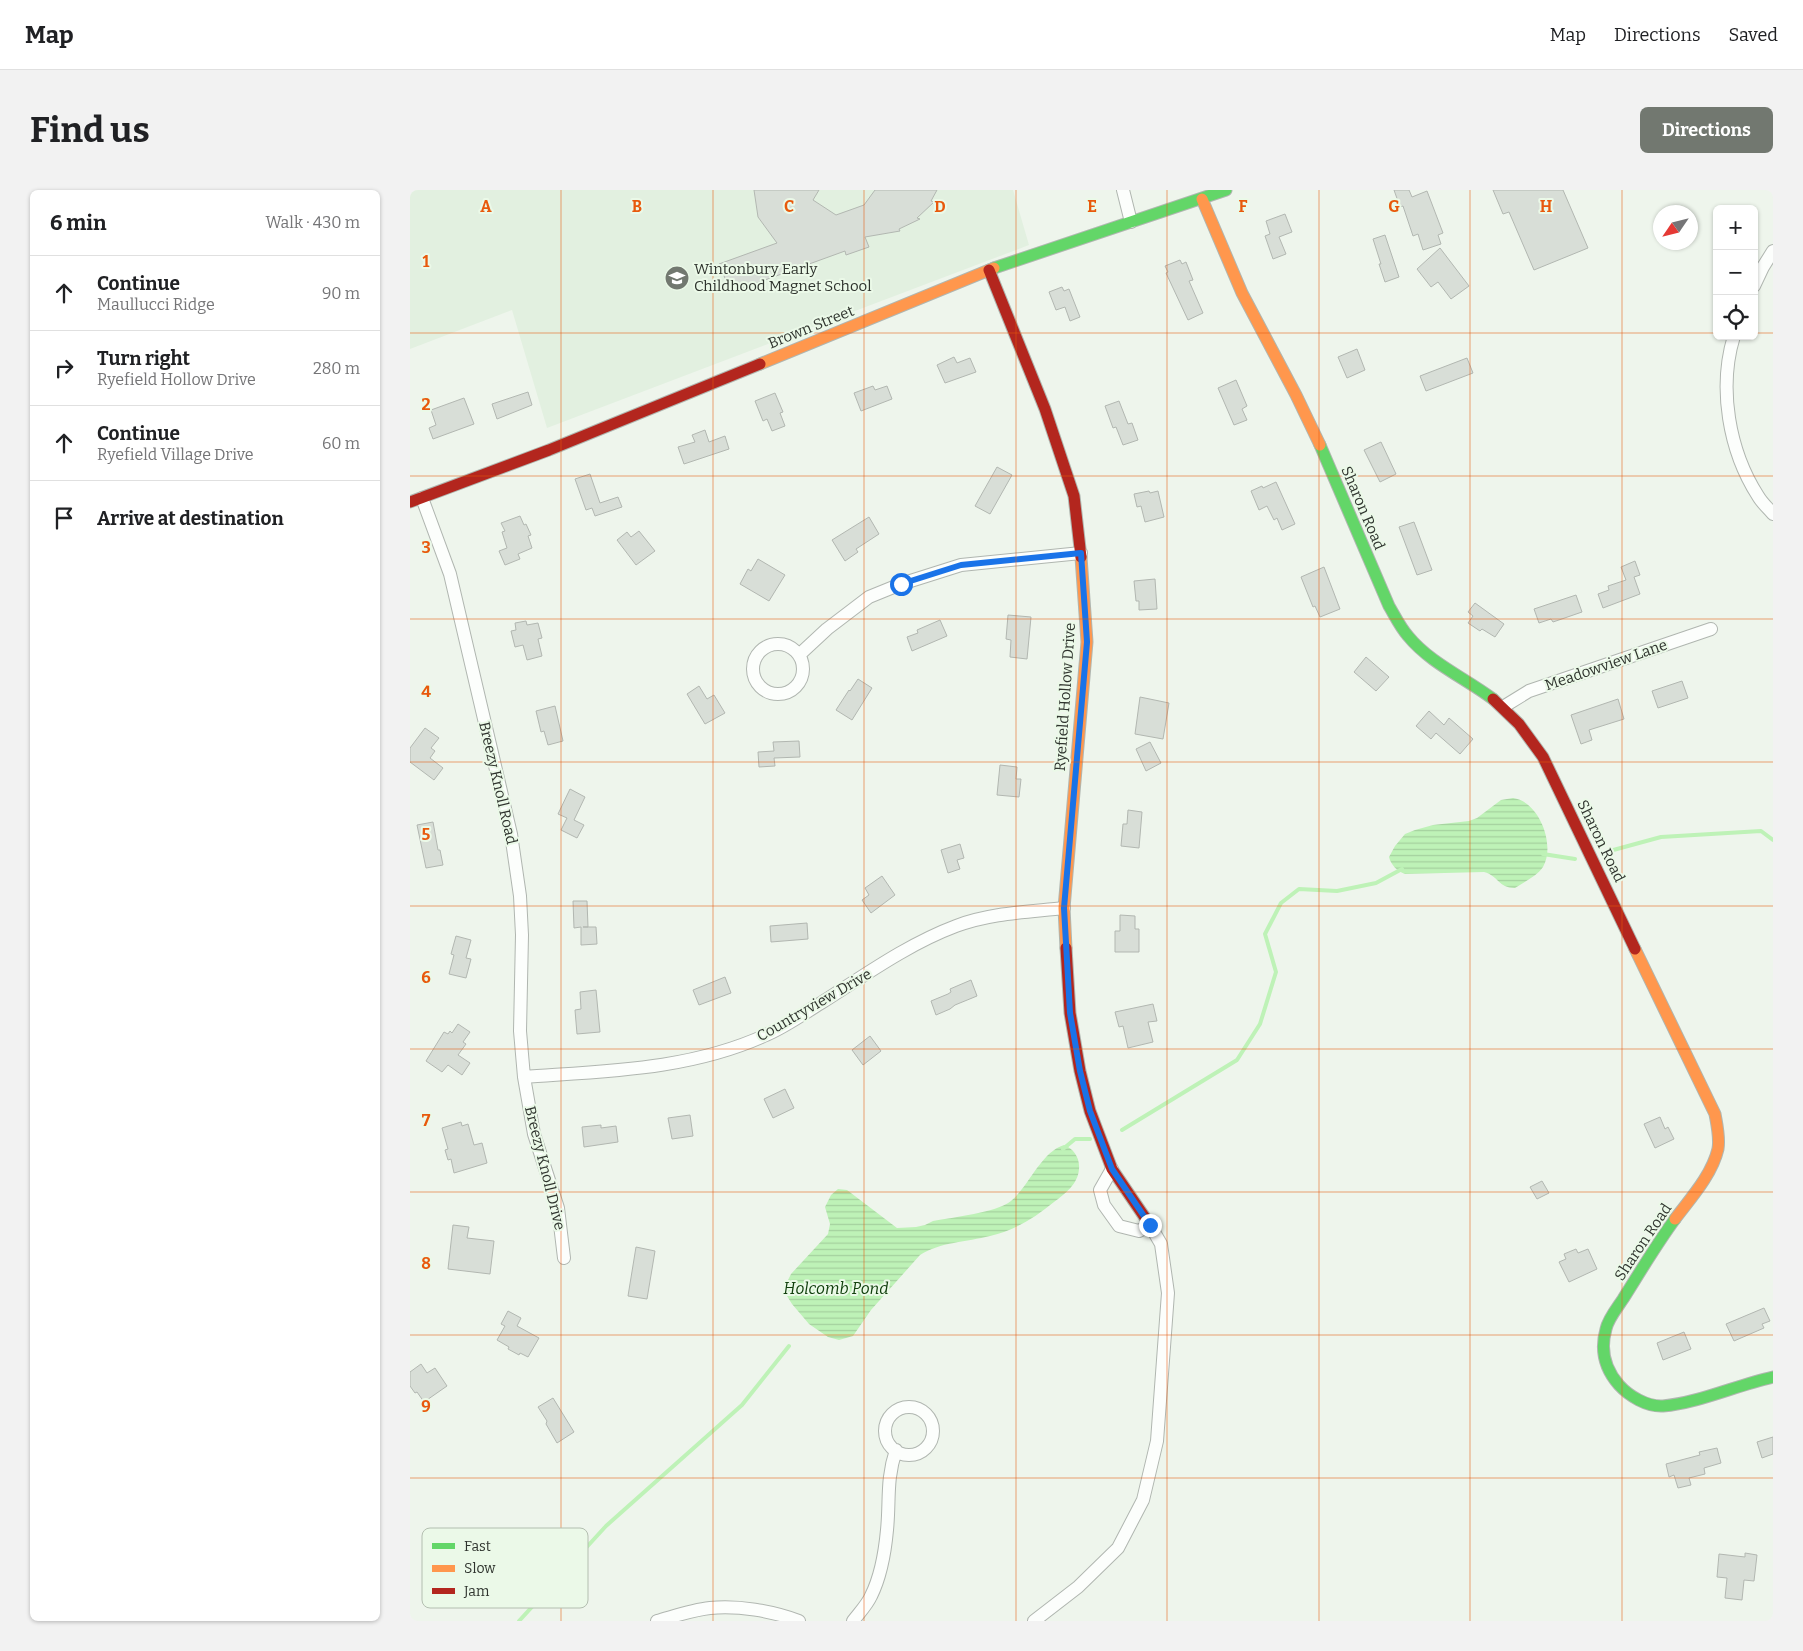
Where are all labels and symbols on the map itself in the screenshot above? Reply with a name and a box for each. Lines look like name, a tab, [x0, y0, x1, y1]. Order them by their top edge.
text: A	[480, 197, 492, 216]
text: B	[632, 197, 642, 216]
text: C	[784, 197, 794, 216]
text: D	[934, 197, 946, 216]
text: E	[1087, 197, 1097, 216]
text: F	[1239, 197, 1248, 216]
text: G	[1388, 197, 1400, 216]
text: H	[1540, 197, 1553, 216]
north arrow	[1653, 205, 1698, 250]
text: 1	[423, 252, 430, 271]
place label: Wintonbury Early Childhood Magnet School	[694, 260, 872, 295]
school or university icon: Wintonbury Early Childhood Magnet School	[664, 265, 690, 291]
street label: Brown Street	[766, 301, 857, 352]
text: 2	[421, 395, 431, 414]
street label: Sharon Road	[1337, 463, 1389, 553]
text: 3	[421, 538, 431, 557]
route start	[890, 573, 913, 596]
street label: Ryefield Hollow Drive	[1051, 622, 1079, 772]
street label: Meadowview Lane	[1542, 636, 1670, 694]
text: 4	[421, 682, 431, 701]
street label: Breezy Knoll Road	[475, 720, 521, 846]
street label: Sharon Road	[1573, 797, 1629, 885]
text: 5	[422, 825, 431, 844]
street label: Countryview Drive	[753, 965, 875, 1045]
text: 6	[421, 968, 431, 987]
street label: Breezy Knoll Drive	[521, 1104, 569, 1232]
text: 7	[422, 1111, 431, 1130]
street label: Sharon Road	[1611, 1200, 1675, 1284]
route end	[1139, 1214, 1162, 1237]
text: 8	[421, 1254, 431, 1273]
water label: Holcomb Pond	[783, 1279, 889, 1298]
text: 9	[421, 1397, 431, 1416]
legend	[422, 1528, 588, 1608]
text: Fast	[464, 1538, 491, 1555]
text: Slow	[464, 1560, 496, 1577]
text: Jam	[463, 1583, 490, 1600]

